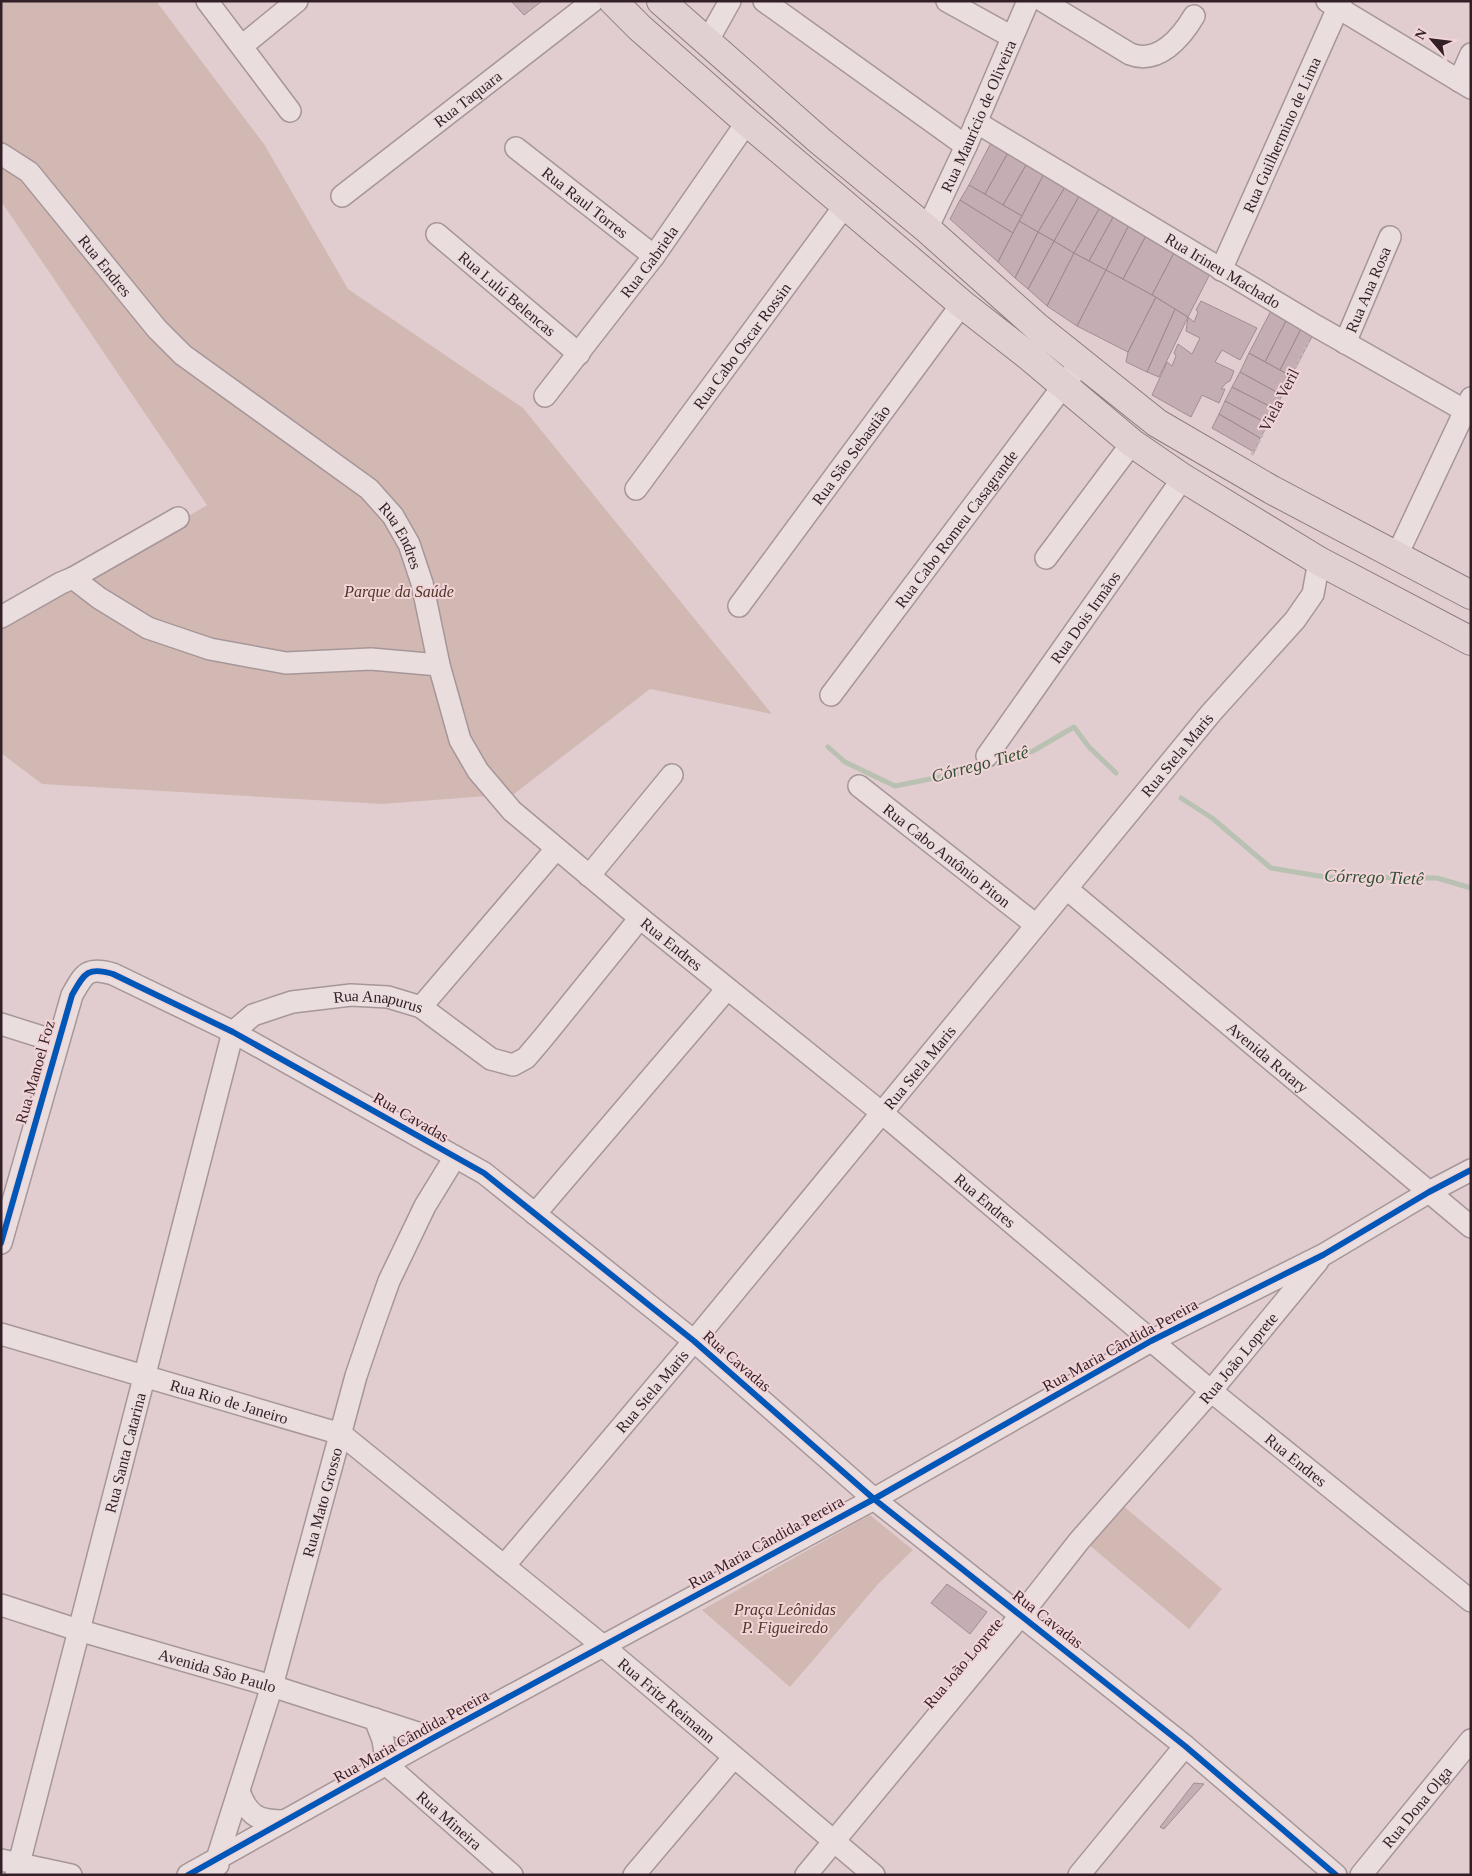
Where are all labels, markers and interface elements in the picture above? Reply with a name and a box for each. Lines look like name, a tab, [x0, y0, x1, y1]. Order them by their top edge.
north arrow	[1407, 15, 1457, 65]
text: N	[1412, 26, 1430, 42]
street label: Rua Maurício de Oliveira	[937, 38, 1019, 195]
street label: Rua Guilhermino de Lima	[1239, 54, 1323, 215]
street label: Rua Taquara	[430, 67, 505, 130]
street label: Rua Raul Torres	[539, 163, 632, 241]
street label: Rua Gabriela	[617, 222, 681, 301]
street label: Rua Irineu Machado	[1162, 229, 1284, 311]
street label: Rua Endres	[75, 231, 135, 300]
street label: Rua Ana Rosa	[1342, 244, 1393, 335]
street label: Rua Lulú Belencas	[455, 248, 559, 339]
street label: Rua Cabo Oscar Rossin	[690, 279, 794, 412]
street label: Viela Veril	[1256, 365, 1302, 434]
street label: Rua São Sebastião	[808, 402, 893, 508]
street label: Rua Cabo Romeu Casagrande	[891, 447, 1021, 611]
street label: Rua Endres	[376, 498, 425, 571]
street label: Rua Dois Irmãos	[1047, 568, 1123, 666]
park label: Parque da Saúde	[343, 583, 454, 601]
street label: Rua Stela Maris	[1137, 709, 1216, 800]
water label: Córrego Tietê	[929, 741, 1031, 787]
street label: Rua Cabo Antônio Piton	[880, 800, 1014, 910]
water label: Córrego Tietê	[1324, 865, 1424, 889]
street label: Rua Endres	[638, 914, 706, 974]
street label: Rua Anapurus	[332, 986, 425, 1016]
street label: Rua Manoel Foz	[12, 1018, 58, 1126]
street label: Avenida Rotary	[1224, 1018, 1312, 1097]
street label: Rua Stela Maris	[880, 1022, 959, 1113]
street label: Rua Cavadas	[370, 1089, 452, 1145]
street label: Rua Endres	[951, 1170, 1019, 1231]
street label: Rua Maria Cândida Pereira	[1040, 1295, 1200, 1395]
street label: Rua João Loprete	[1196, 1309, 1281, 1407]
street label: Rua Cavadas	[700, 1327, 774, 1395]
street label: Rua Stela Maris	[612, 1346, 692, 1436]
street label: Rua Rio de Janeiro	[168, 1376, 290, 1427]
street label: Rua Santa Catarina	[101, 1391, 148, 1515]
street label: Rua Endres	[1262, 1430, 1330, 1490]
street label: Rua Mato Grosso	[299, 1446, 345, 1559]
street label: Rua Maria Cândida Pereira	[686, 1492, 846, 1592]
street label: Rua Cavadas	[1010, 1586, 1086, 1652]
park label: Praça Leônidas P. Figueiredo	[733, 1601, 836, 1637]
street label: Rua João Loprete	[920, 1614, 1007, 1712]
street label: Avenida São Paulo	[157, 1645, 278, 1695]
street label: Rua Fritz Reimann	[615, 1654, 719, 1746]
street label: Rua Maria Cândida Pereira	[331, 1686, 491, 1786]
street label: Rua Dona Olga	[1379, 1763, 1455, 1851]
street label: Rua Mineira	[414, 1787, 485, 1853]

